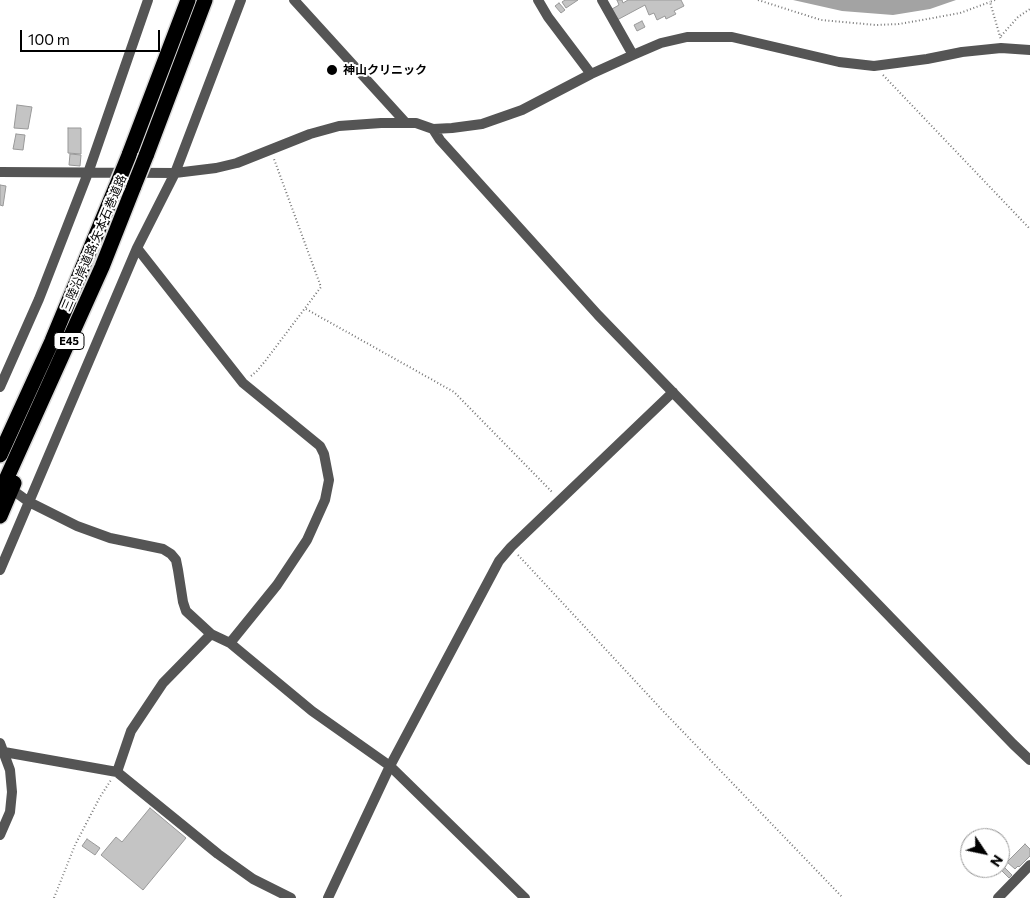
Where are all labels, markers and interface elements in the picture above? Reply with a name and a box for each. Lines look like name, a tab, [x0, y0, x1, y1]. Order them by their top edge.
scale bar	[22, 20, 162, 52]
text: 100 m	[28, 30, 70, 48]
marker: 神山クリニック	[325, 63, 339, 77]
place label: 神山クリニック	[343, 63, 427, 77]
street label: 三陸沿岸道路;矢本石巻道路	[59, 173, 129, 313]
road number: E45	[54, 332, 84, 350]
north arrow	[960, 828, 1010, 878]
text: N	[987, 852, 1007, 870]

